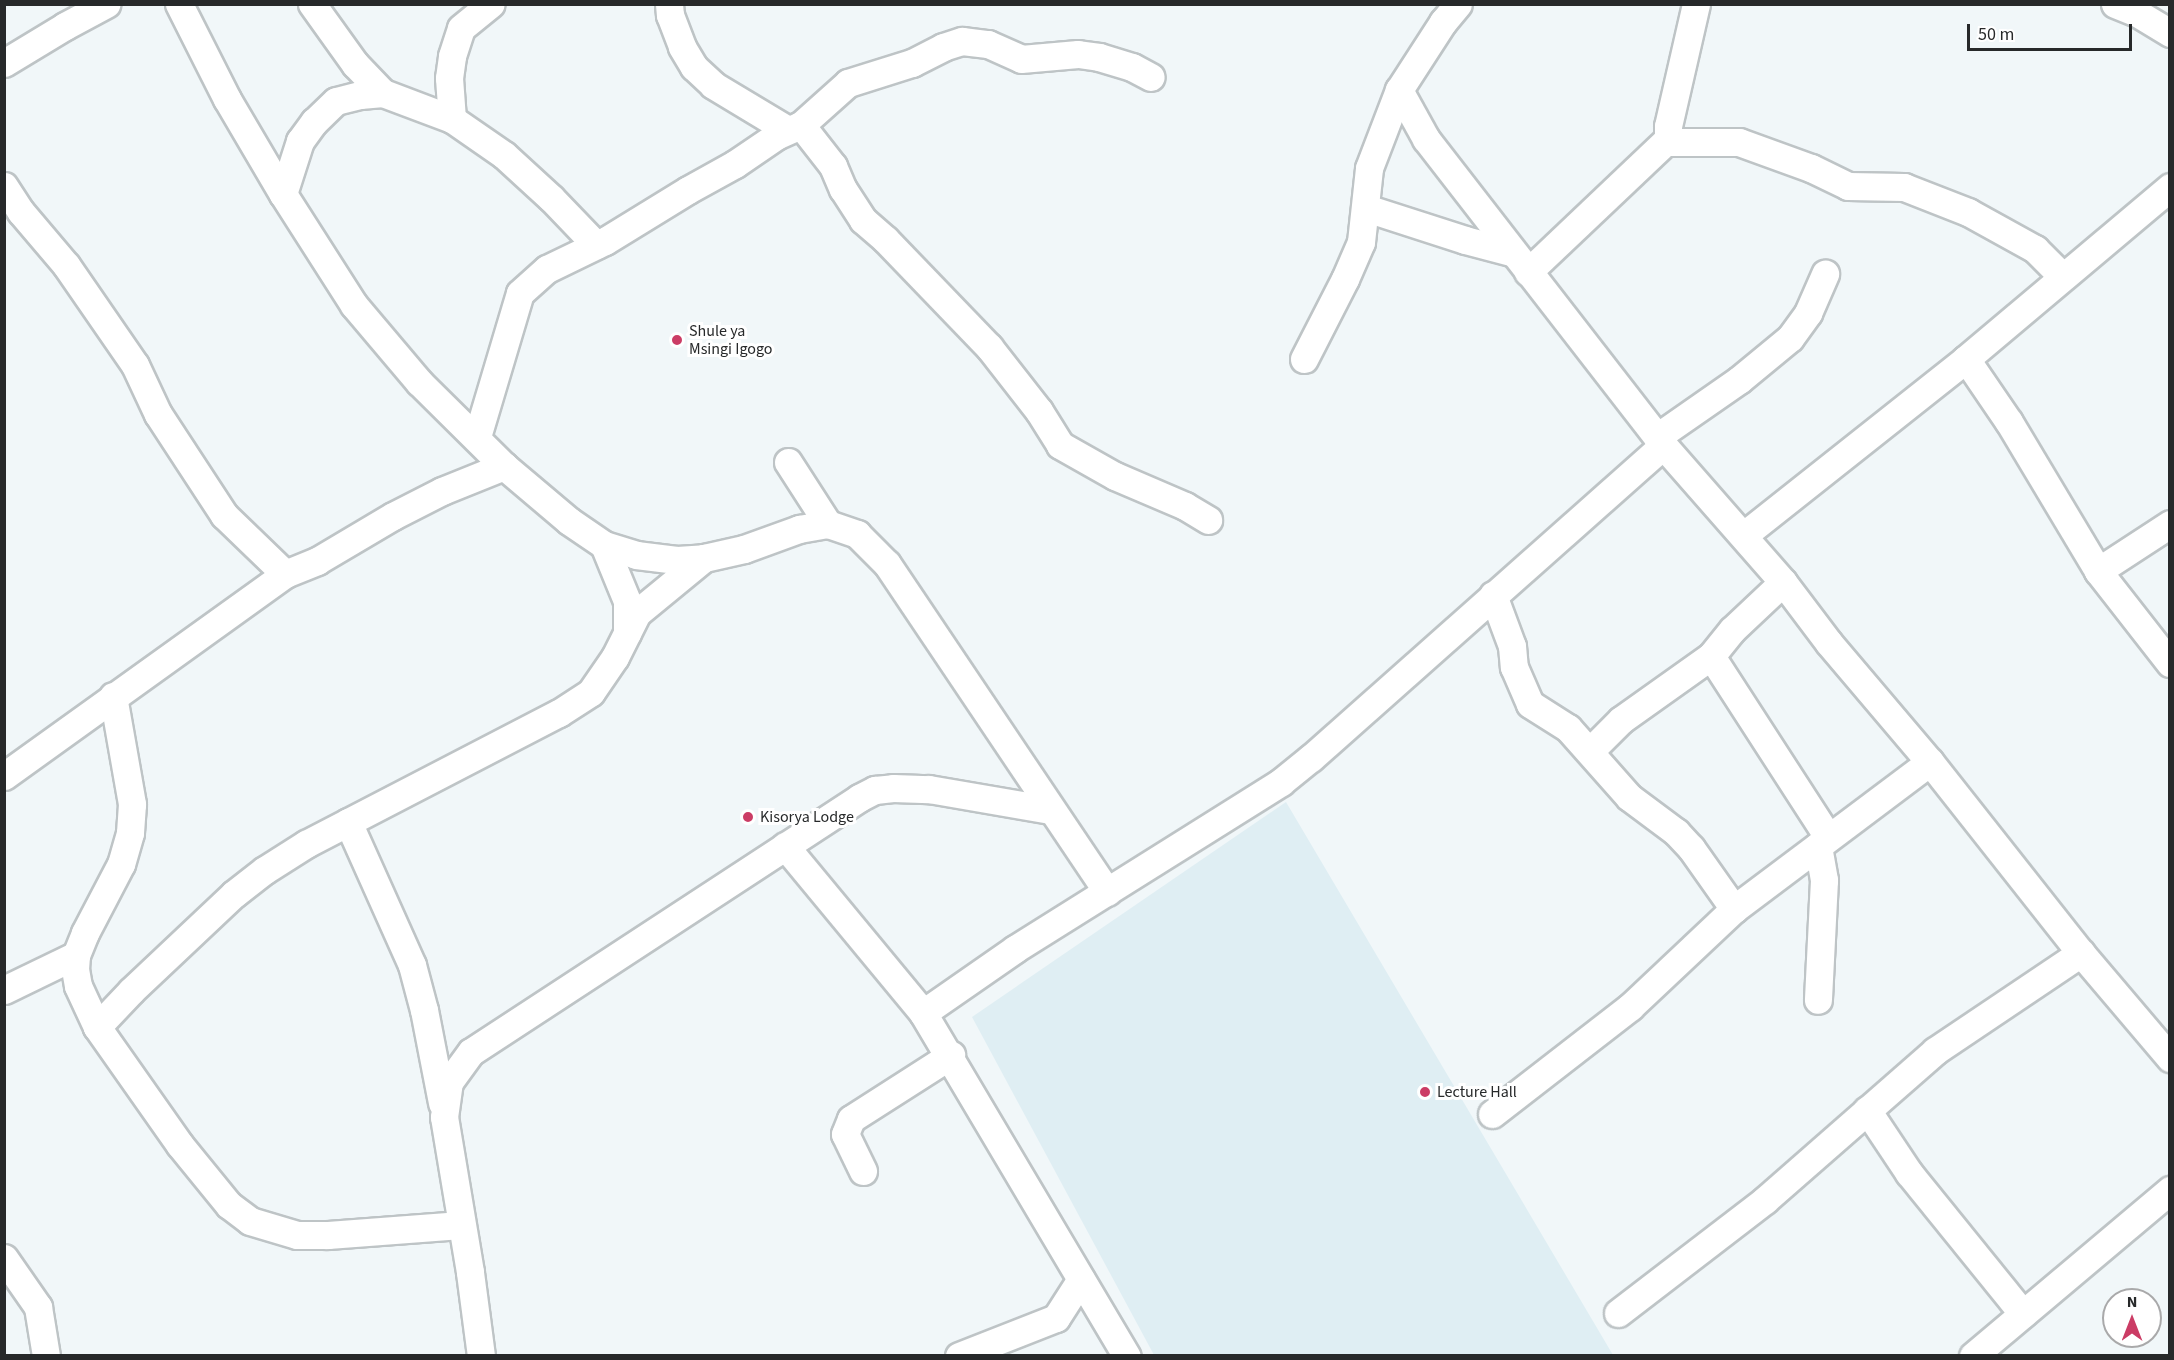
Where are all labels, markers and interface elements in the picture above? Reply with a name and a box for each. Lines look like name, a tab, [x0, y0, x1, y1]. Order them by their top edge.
scale bar	[1970, 12, 2135, 50]
text: 50 m	[1978, 22, 2014, 47]
place label: Shule ya Msingi Igogo	[689, 321, 772, 359]
marker: Shule ya Msingi Igogo	[670, 333, 684, 347]
place label: Kisorya Lodge	[760, 807, 854, 827]
marker: Kisorya Lodge	[741, 810, 755, 824]
place label: Lecture Hall	[1437, 1082, 1517, 1102]
marker: Lecture Hall	[1418, 1085, 1432, 1099]
north arrow	[2102, 1288, 2162, 1348]
text: N	[2127, 1291, 2137, 1313]

